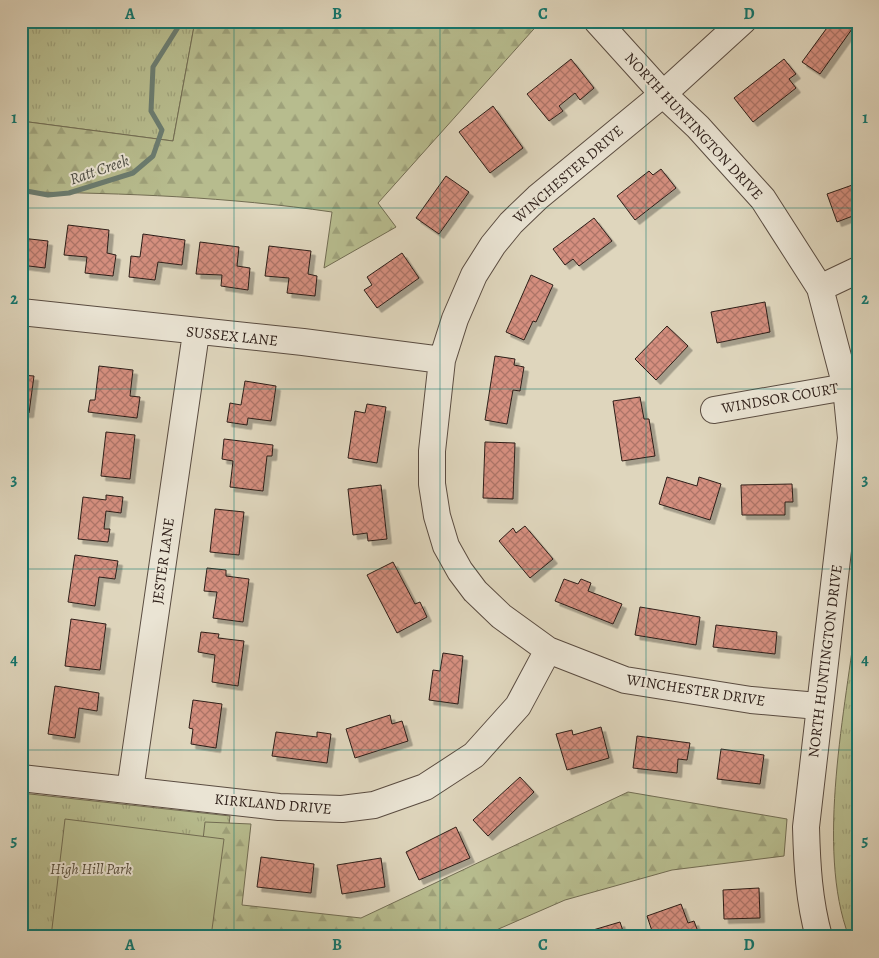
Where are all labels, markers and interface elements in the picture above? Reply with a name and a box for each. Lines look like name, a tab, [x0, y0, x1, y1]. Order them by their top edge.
text: A	[124, 3, 136, 25]
text: B	[332, 3, 342, 25]
text: C	[538, 3, 548, 25]
text: D	[743, 3, 755, 25]
street label: NORTH HUNTINGTON DRIVE	[620, 48, 768, 204]
text: 1	[11, 107, 17, 129]
text: 1	[862, 107, 868, 129]
street label: WINCHESTER DRIVE	[508, 121, 627, 228]
water label: Ratt Creek	[67, 150, 132, 190]
text: 2	[10, 288, 18, 310]
text: 2	[861, 288, 869, 310]
street label: SUSSEX LANE	[185, 321, 279, 351]
street label: WINDSOR COURT	[719, 378, 841, 418]
text: 3	[11, 469, 18, 491]
text: 3	[862, 469, 869, 491]
street label: JESTER LANE	[147, 516, 179, 606]
street label: NORTH HUNTINGTON DRIVE	[803, 563, 847, 759]
text: 4	[10, 649, 18, 671]
text: 4	[861, 649, 869, 671]
street label: WINCHESTER DRIVE	[624, 669, 767, 711]
street label: KIRKLAND DRIVE	[214, 789, 332, 819]
text: 5	[11, 830, 18, 852]
text: 5	[862, 830, 869, 852]
park label: High Hill Park	[50, 859, 132, 879]
text: A	[124, 934, 136, 956]
text: B	[332, 934, 342, 956]
text: C	[538, 934, 548, 956]
text: D	[743, 934, 755, 956]

